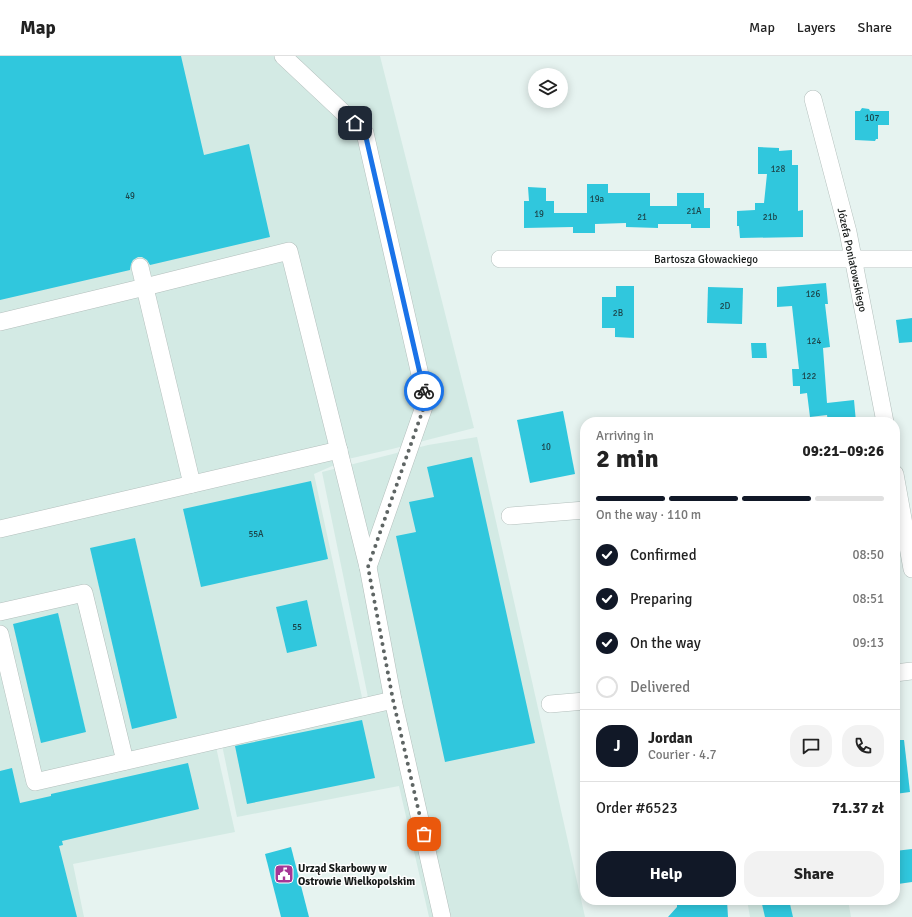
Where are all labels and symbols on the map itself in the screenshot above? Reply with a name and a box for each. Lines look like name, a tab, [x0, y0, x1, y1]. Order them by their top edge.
pin	[338, 106, 372, 140]
house number: 107	[865, 113, 879, 124]
house number: 128	[771, 164, 785, 175]
house number: 49	[125, 191, 135, 202]
house number: 19a	[590, 194, 605, 205]
house number: 21A	[686, 206, 702, 217]
street label: Józefa Poniatowskiego	[835, 207, 869, 314]
house number: 19	[534, 209, 544, 220]
house number: 21	[637, 212, 647, 223]
house number: 21b	[763, 212, 777, 223]
street label: Bartosza Głowackiego	[654, 253, 758, 266]
house number: 126	[806, 289, 820, 300]
house number: 2D	[720, 301, 731, 312]
house number: 2B	[613, 308, 623, 319]
house number: 124	[807, 336, 821, 347]
courier	[404, 371, 444, 411]
house number: 122	[802, 371, 816, 382]
house number: 10	[541, 442, 551, 453]
house number: 55A	[248, 529, 264, 540]
house number: 55	[292, 622, 302, 633]
pin	[407, 817, 441, 851]
place label: Urząd Skarbowy w Ostrowie Wielkopolskim	[298, 862, 415, 888]
public building icon: Urząd Skarbowy w Ostrowie Wielkopolskim	[273, 863, 295, 885]

